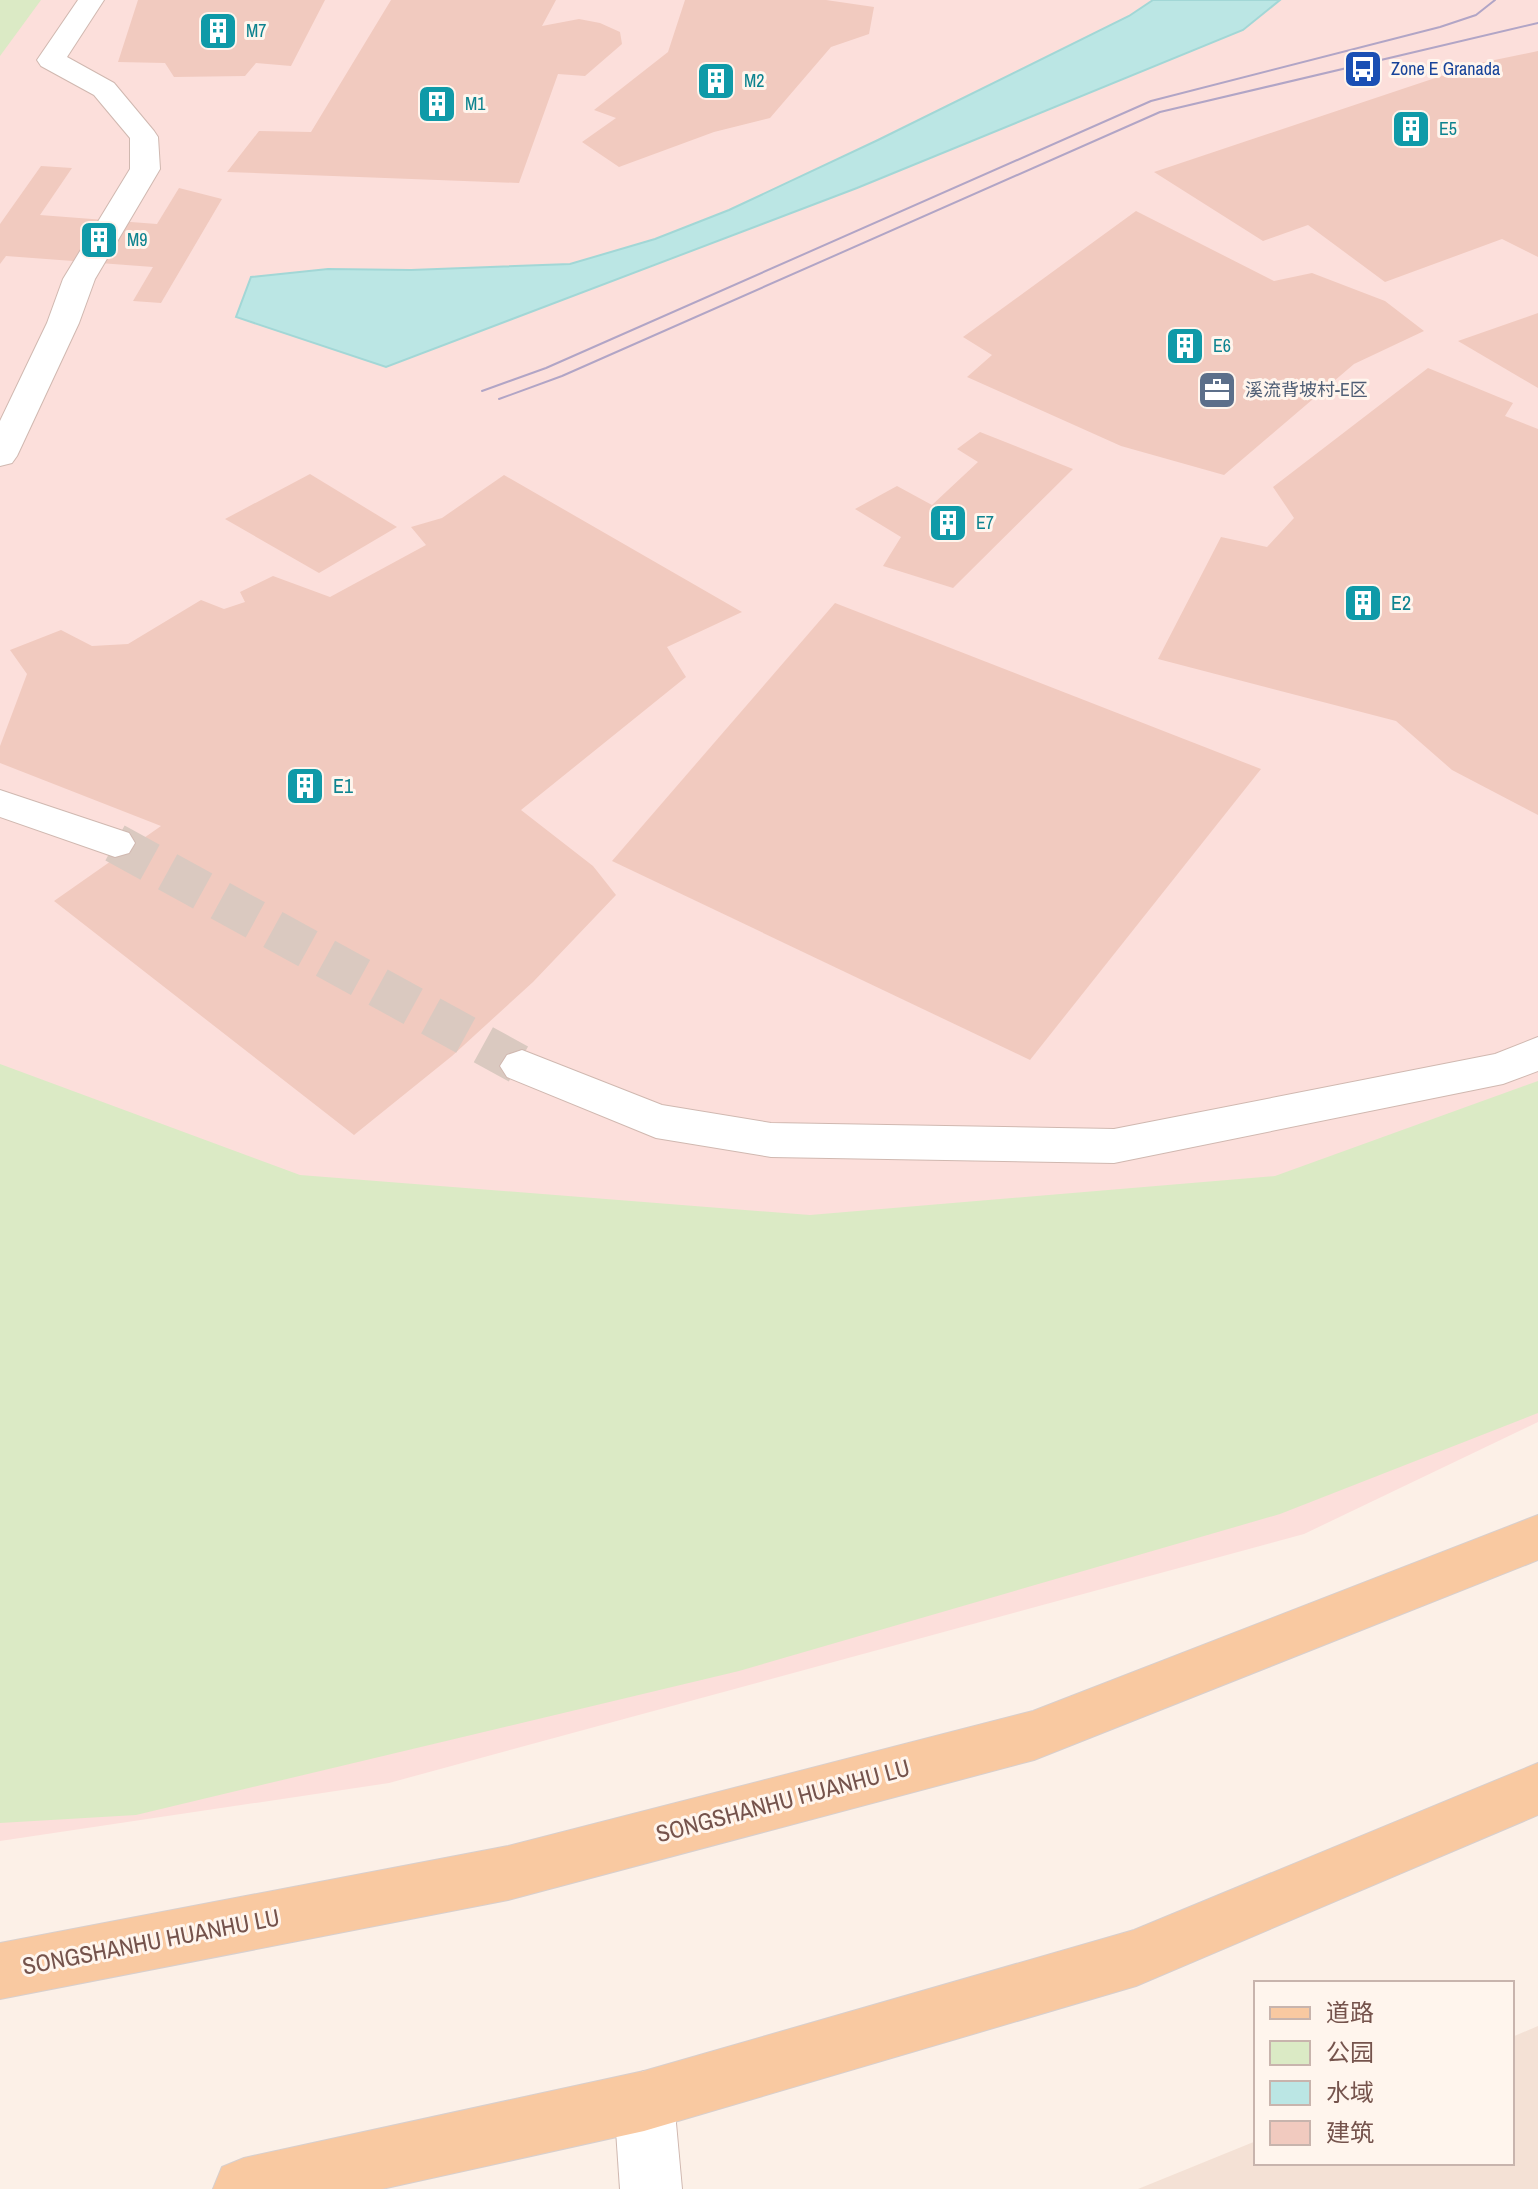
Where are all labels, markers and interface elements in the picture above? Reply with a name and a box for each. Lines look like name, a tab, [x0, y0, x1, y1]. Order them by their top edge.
building icon: M7	[197, 10, 239, 52]
place label: M7	[246, 18, 267, 43]
bus stop icon: Zone E Granada	[1342, 48, 1384, 90]
place label: Zone E Granada	[1391, 56, 1500, 81]
building icon: M2	[695, 60, 737, 102]
place label: M2	[744, 68, 765, 93]
building icon: M1	[416, 83, 458, 125]
place label: M1	[465, 91, 486, 116]
building icon: E5	[1390, 108, 1432, 150]
place label: E5	[1439, 116, 1457, 141]
building icon: M9	[78, 219, 120, 261]
place label: M9	[127, 227, 148, 252]
building icon: E6	[1164, 325, 1206, 367]
place label: E6	[1213, 333, 1231, 358]
office icon: 溪流背坡村-E区	[1196, 369, 1238, 411]
place label: 溪流背坡村-E区	[1245, 377, 1368, 402]
building icon: E7	[927, 502, 969, 544]
place label: E7	[976, 510, 994, 535]
building icon: E2	[1342, 582, 1384, 624]
place label: E2	[1391, 589, 1411, 616]
building icon: E1	[284, 765, 326, 807]
place label: E1	[333, 772, 353, 799]
street label: SONGSHANHU HUANHU LU	[652, 1751, 913, 1849]
street label: SONGSHANHU HUANHU LU	[20, 1900, 282, 1982]
legend	[1254, 1981, 1514, 2165]
text: 道路	[1326, 1996, 1374, 2028]
text: 公园	[1326, 2036, 1374, 2068]
text: 水域	[1326, 2076, 1374, 2108]
text: 建筑	[1326, 2116, 1374, 2148]

